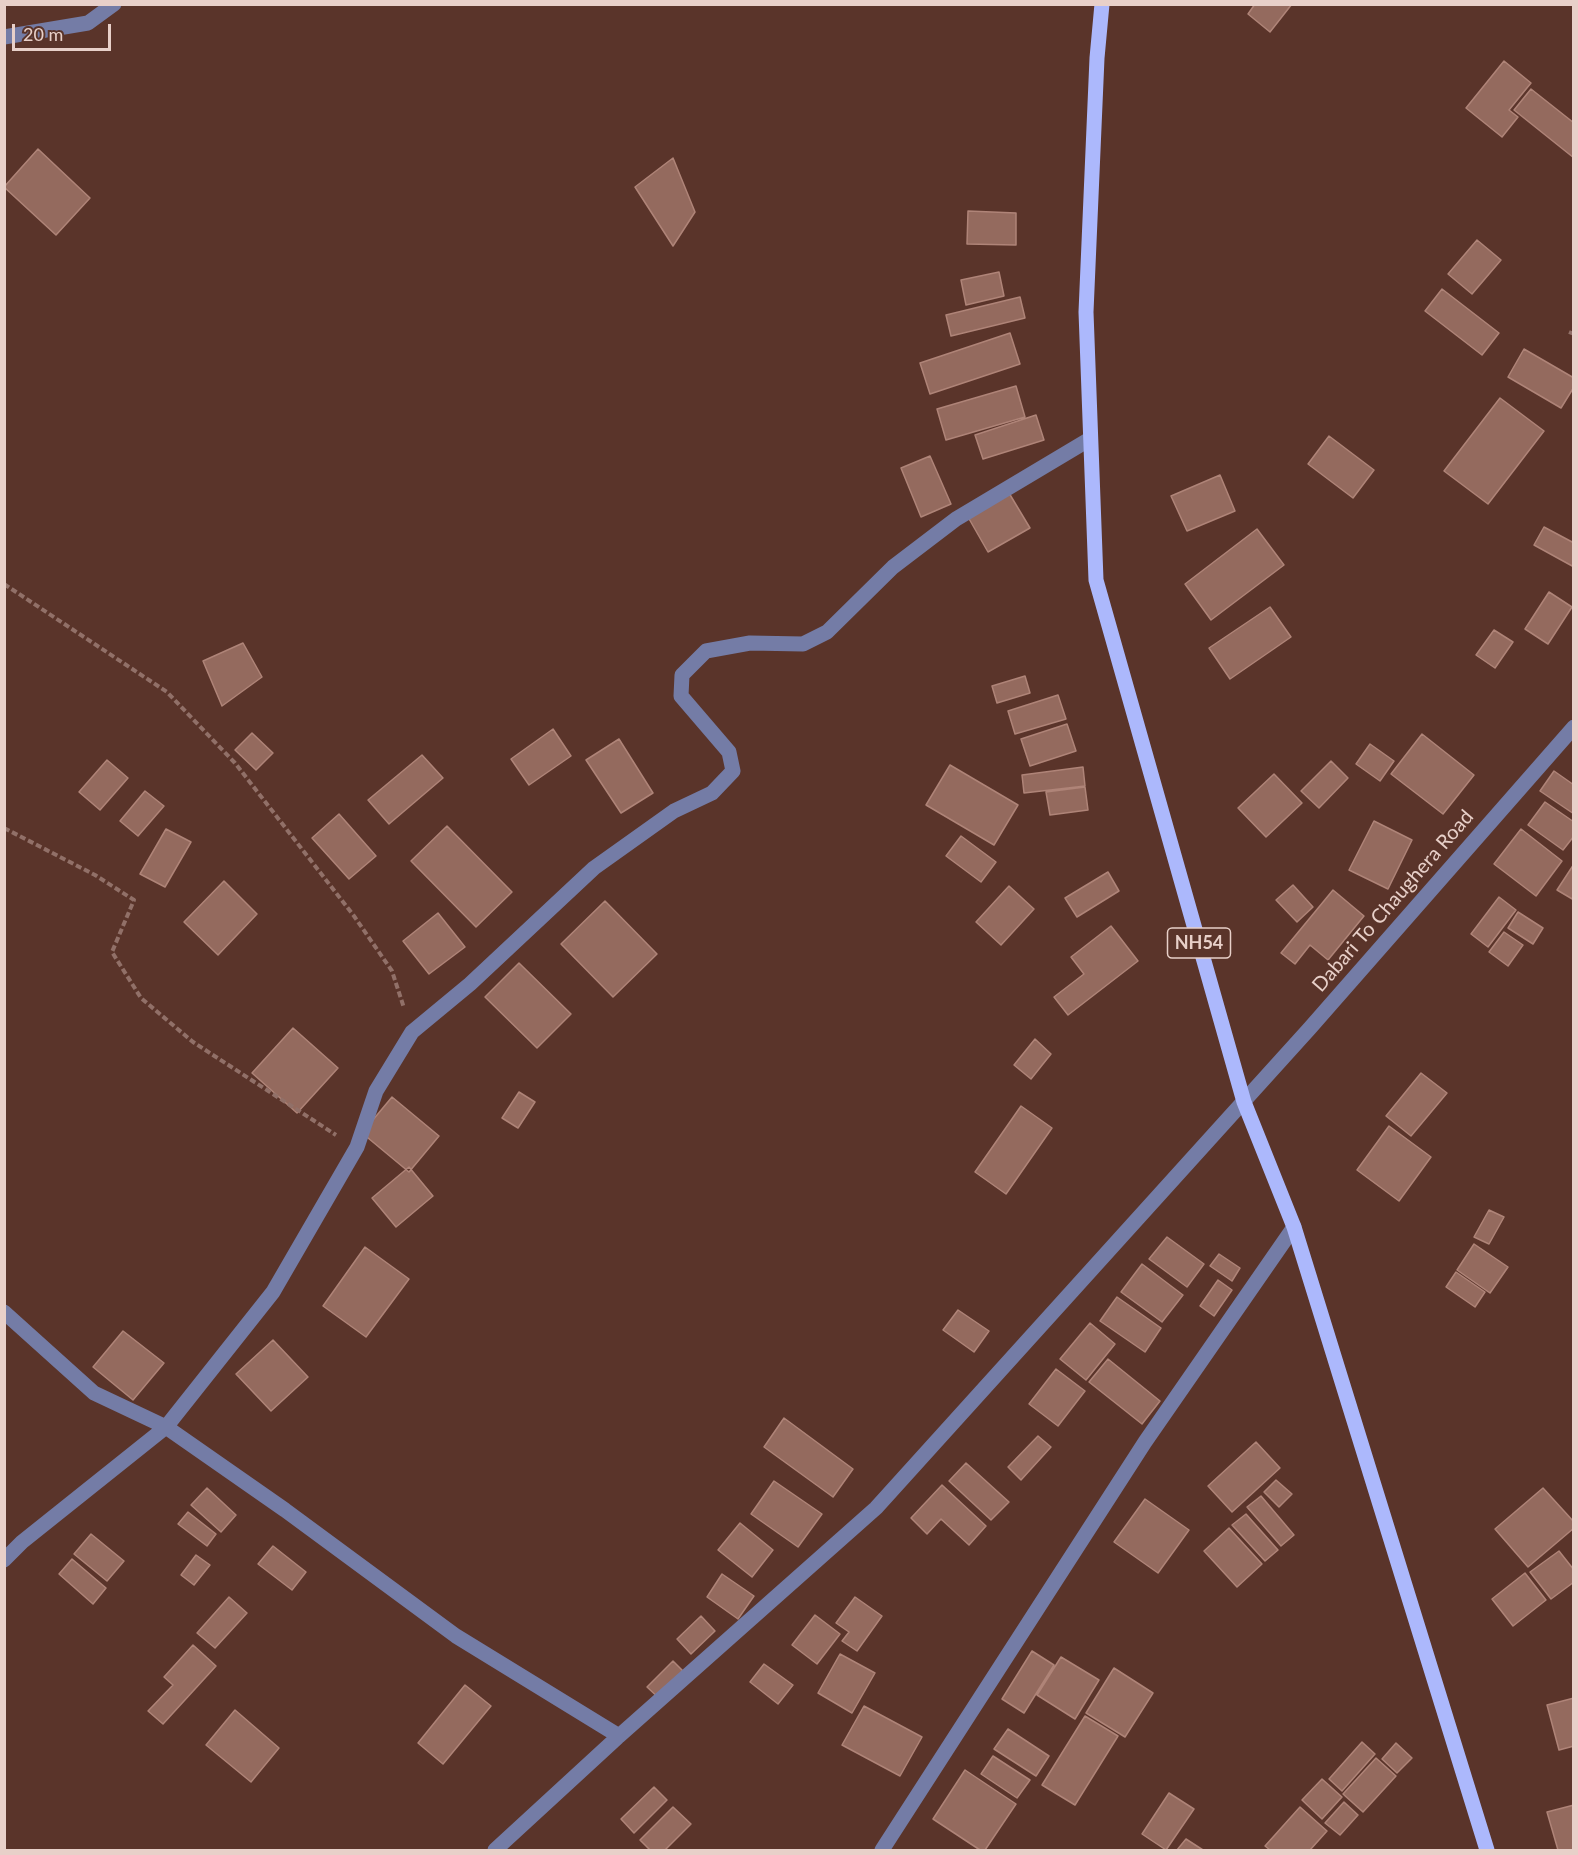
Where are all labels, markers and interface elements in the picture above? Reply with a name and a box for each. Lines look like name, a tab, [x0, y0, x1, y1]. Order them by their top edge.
scale bar	[15, 12, 114, 50]
text: 20 m	[23, 23, 63, 45]
street label: Dabari To Chaughera Road	[1307, 805, 1479, 997]
road number: NH54	[1168, 928, 1230, 958]

